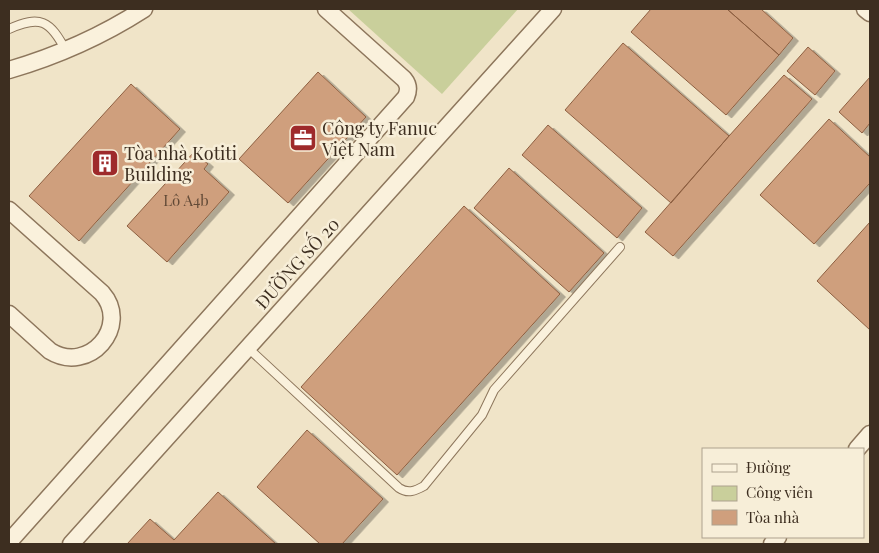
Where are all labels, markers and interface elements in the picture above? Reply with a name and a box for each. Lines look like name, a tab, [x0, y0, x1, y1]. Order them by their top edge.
place label: Công ty Fanuc Việt Nam	[321, 116, 437, 161]
office icon: Công ty Fanuc Việt Nam	[288, 123, 318, 153]
place label: Tòa nhà Kotiti Building	[124, 141, 237, 186]
building icon: Tòa nhà Kotiti Building	[90, 148, 120, 178]
house number: Lô A4b	[163, 190, 209, 210]
street label: ĐƯỜNG SỐ 20	[247, 209, 344, 314]
legend	[702, 448, 864, 538]
text: Đường	[746, 457, 791, 477]
text: Công viên	[746, 482, 813, 502]
text: Tòa nhà	[746, 507, 800, 527]

